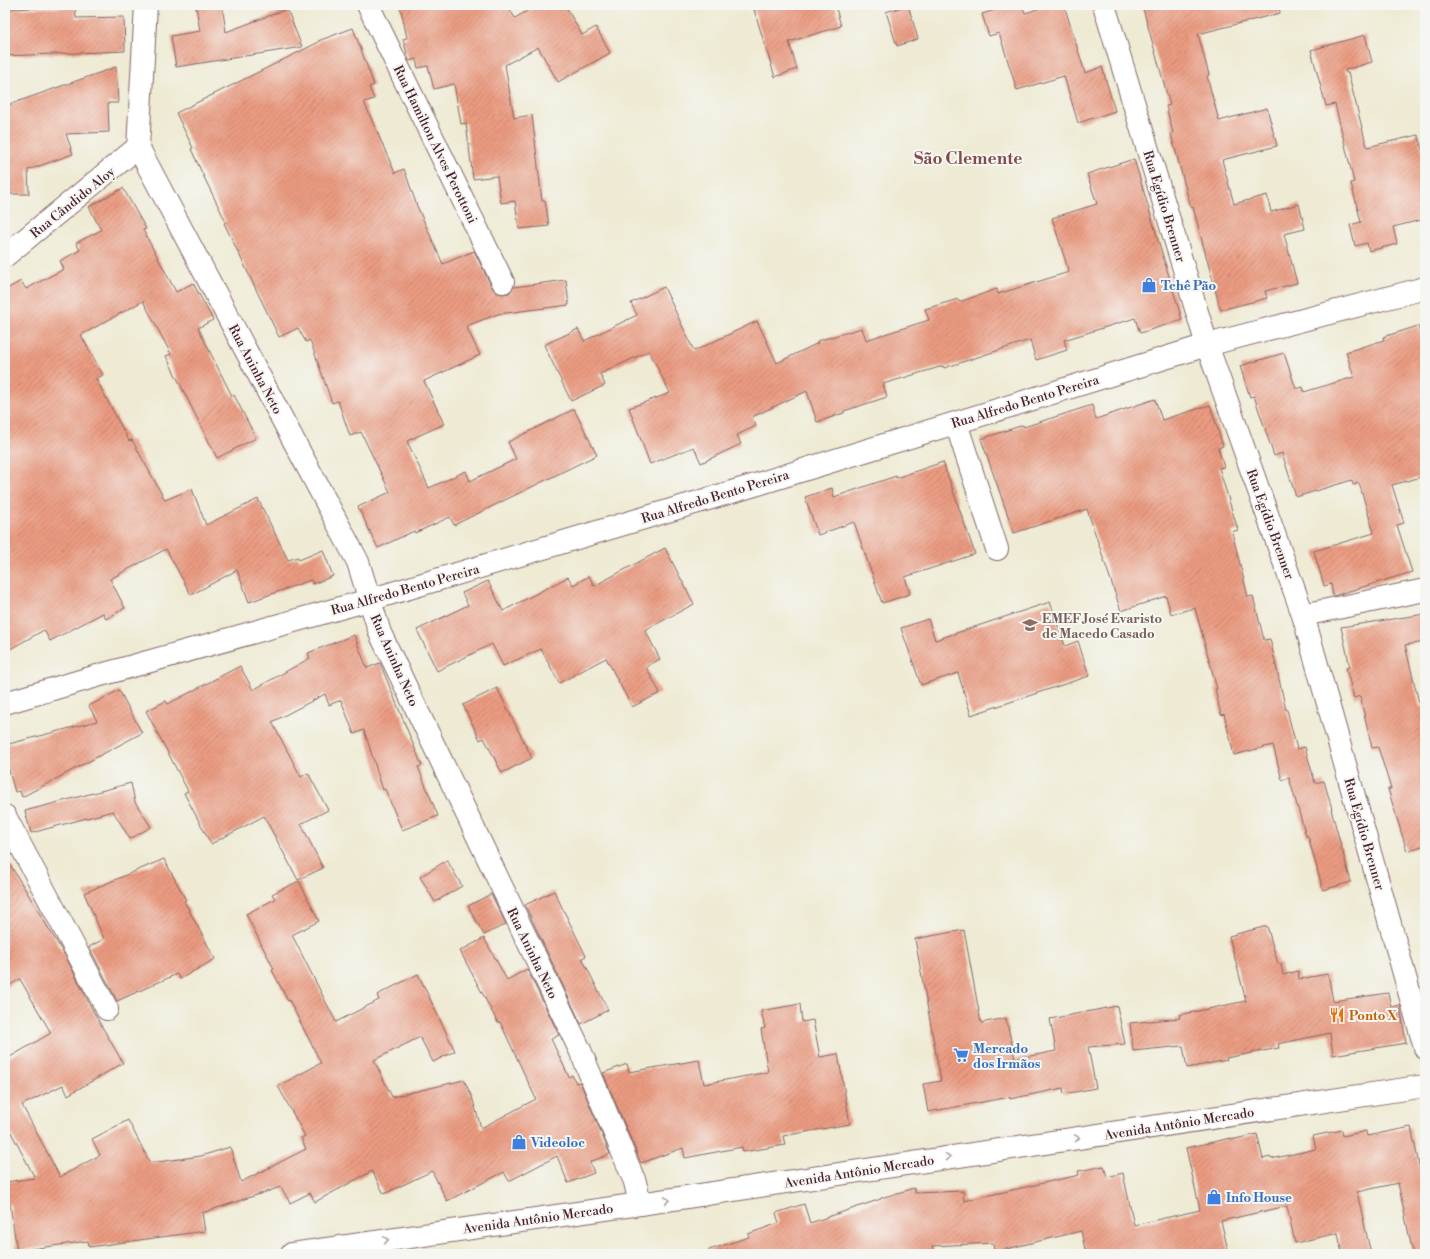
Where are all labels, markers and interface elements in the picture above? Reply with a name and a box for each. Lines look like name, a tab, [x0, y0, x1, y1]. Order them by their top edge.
street label: Rua Hamilton Alves Perottoni	[390, 63, 480, 226]
district label: São Clemente	[914, 148, 1022, 170]
street label: Rua Egídio Brenner	[1139, 148, 1189, 265]
street label: Rua Cândido Aloy	[27, 163, 119, 242]
shop icon: Tchê Pão	[1140, 276, 1158, 294]
place label: Tchê Pão	[1161, 278, 1216, 294]
street label: Rua Aninha Neto	[225, 322, 285, 417]
street label: Rua Alfredo Bento Pereira	[950, 372, 1101, 432]
street label: Rua Alfredo Bento Pereira	[640, 467, 791, 527]
street label: Rua Egídio Brenner	[1243, 467, 1298, 582]
street label: Rua Alfredo Bento Pereira	[329, 561, 482, 619]
place label: EMEF José Evaristo de Macedo Casado	[1042, 611, 1163, 642]
street label: Rua Aninha Neto	[367, 612, 422, 709]
school or university icon: EMEF José Evaristo de Macedo Casado	[1021, 616, 1039, 634]
street label: Rua Egídio Brenner	[1340, 776, 1388, 893]
street label: Rua Aninha Neto	[503, 905, 561, 1002]
restaurant icon: Ponto X	[1328, 1006, 1346, 1024]
place label: Ponto X	[1349, 1008, 1397, 1024]
place label: Mercado dos Irmãos	[973, 1041, 1041, 1072]
supermarket icon: Mercado dos Irmãos	[952, 1046, 970, 1064]
street label: Avenida Antônio Mercado	[1102, 1104, 1255, 1144]
shop icon: Videoloc	[510, 1133, 528, 1151]
one-way arrow	[1074, 1134, 1080, 1143]
place label: Videoloc	[530, 1135, 585, 1151]
street label: Avenida Antônio Mercado	[782, 1152, 935, 1192]
one-way arrow	[945, 1153, 951, 1162]
shop icon: Info House	[1205, 1188, 1223, 1206]
place label: Info House	[1226, 1190, 1292, 1206]
one-way arrow	[664, 1196, 671, 1205]
street label: Avenida Antônio Mercado	[461, 1201, 614, 1238]
one-way arrow	[383, 1236, 389, 1245]

